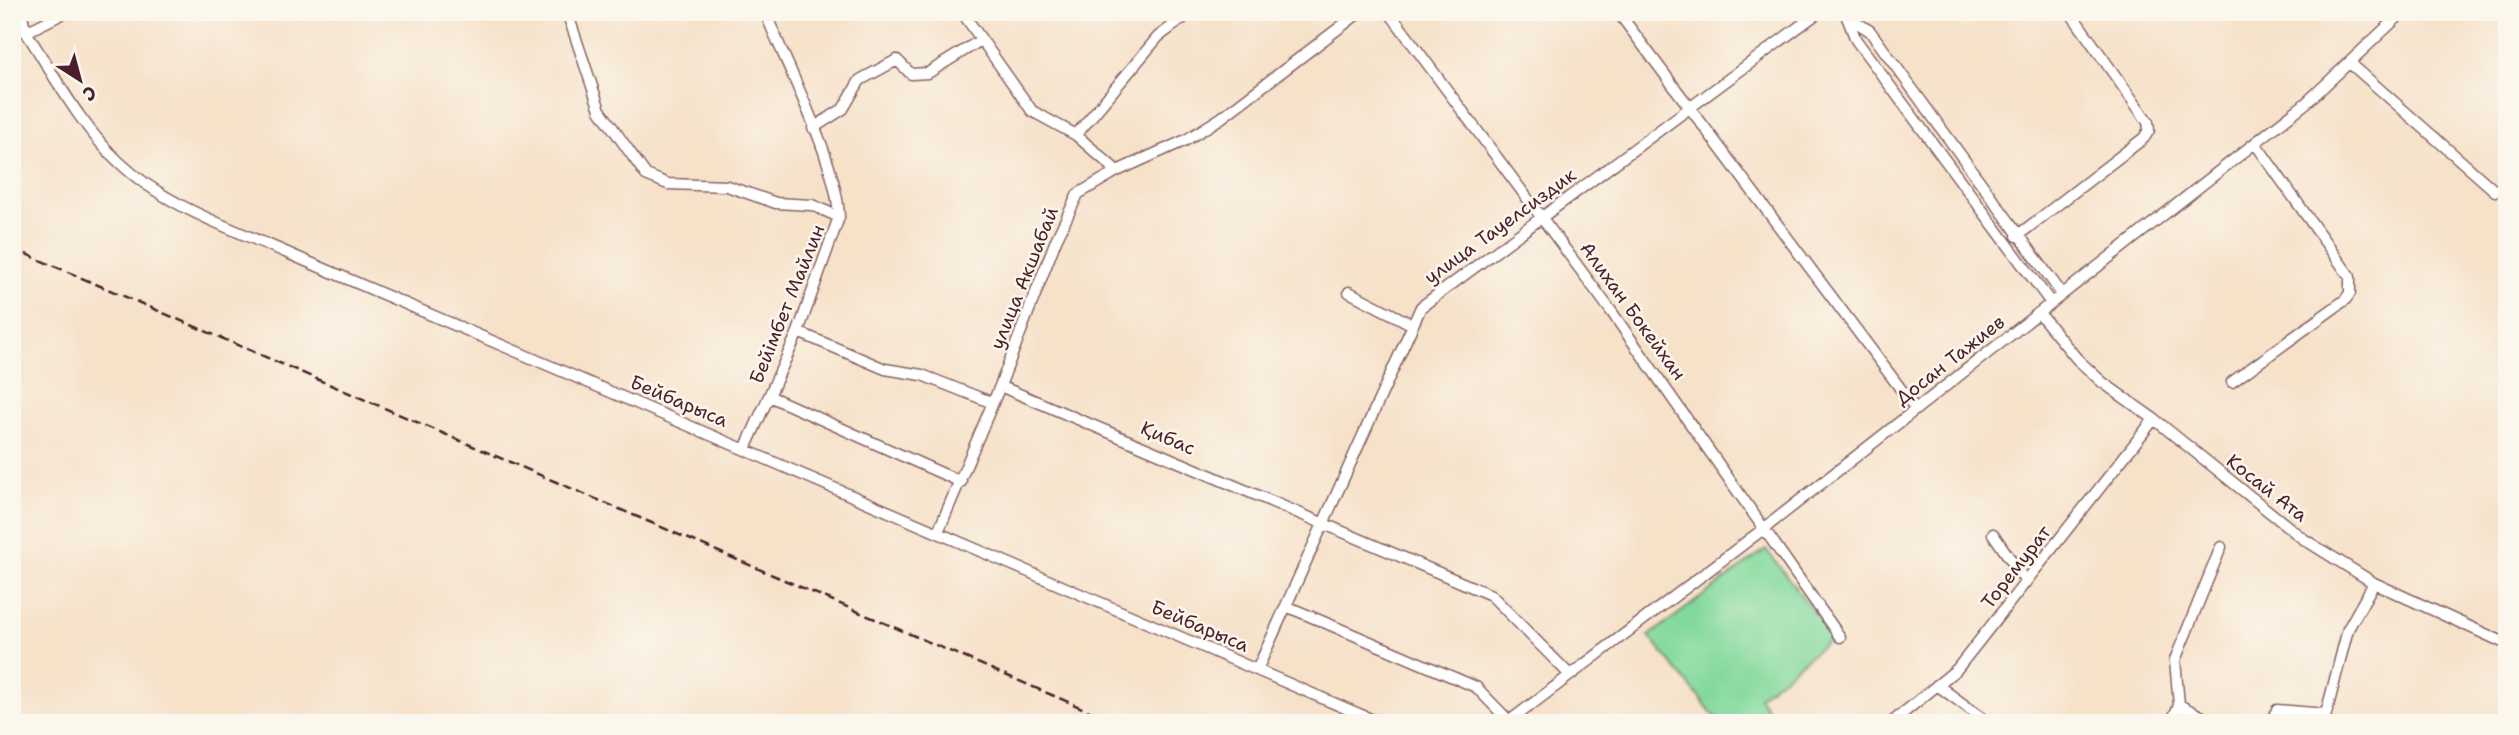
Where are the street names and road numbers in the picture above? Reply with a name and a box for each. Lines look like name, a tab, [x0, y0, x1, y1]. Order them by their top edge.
street label: улица Тауелсиздик	[1419, 162, 1581, 290]
street label: улица Акшабай	[984, 203, 1064, 353]
street label: Бейімбет Майлин	[744, 221, 830, 387]
street label: Алихан Бокейхан	[1574, 237, 1692, 385]
street label: Досан Тажиев	[1890, 309, 2010, 411]
street label: Бейбарыса	[626, 369, 732, 433]
street label: Қибас	[1137, 415, 1199, 461]
street label: Косай Ата	[2221, 448, 2313, 528]
street label: Торемурат	[1976, 520, 2057, 614]
street label: Бейбарыса	[1147, 594, 1253, 658]

